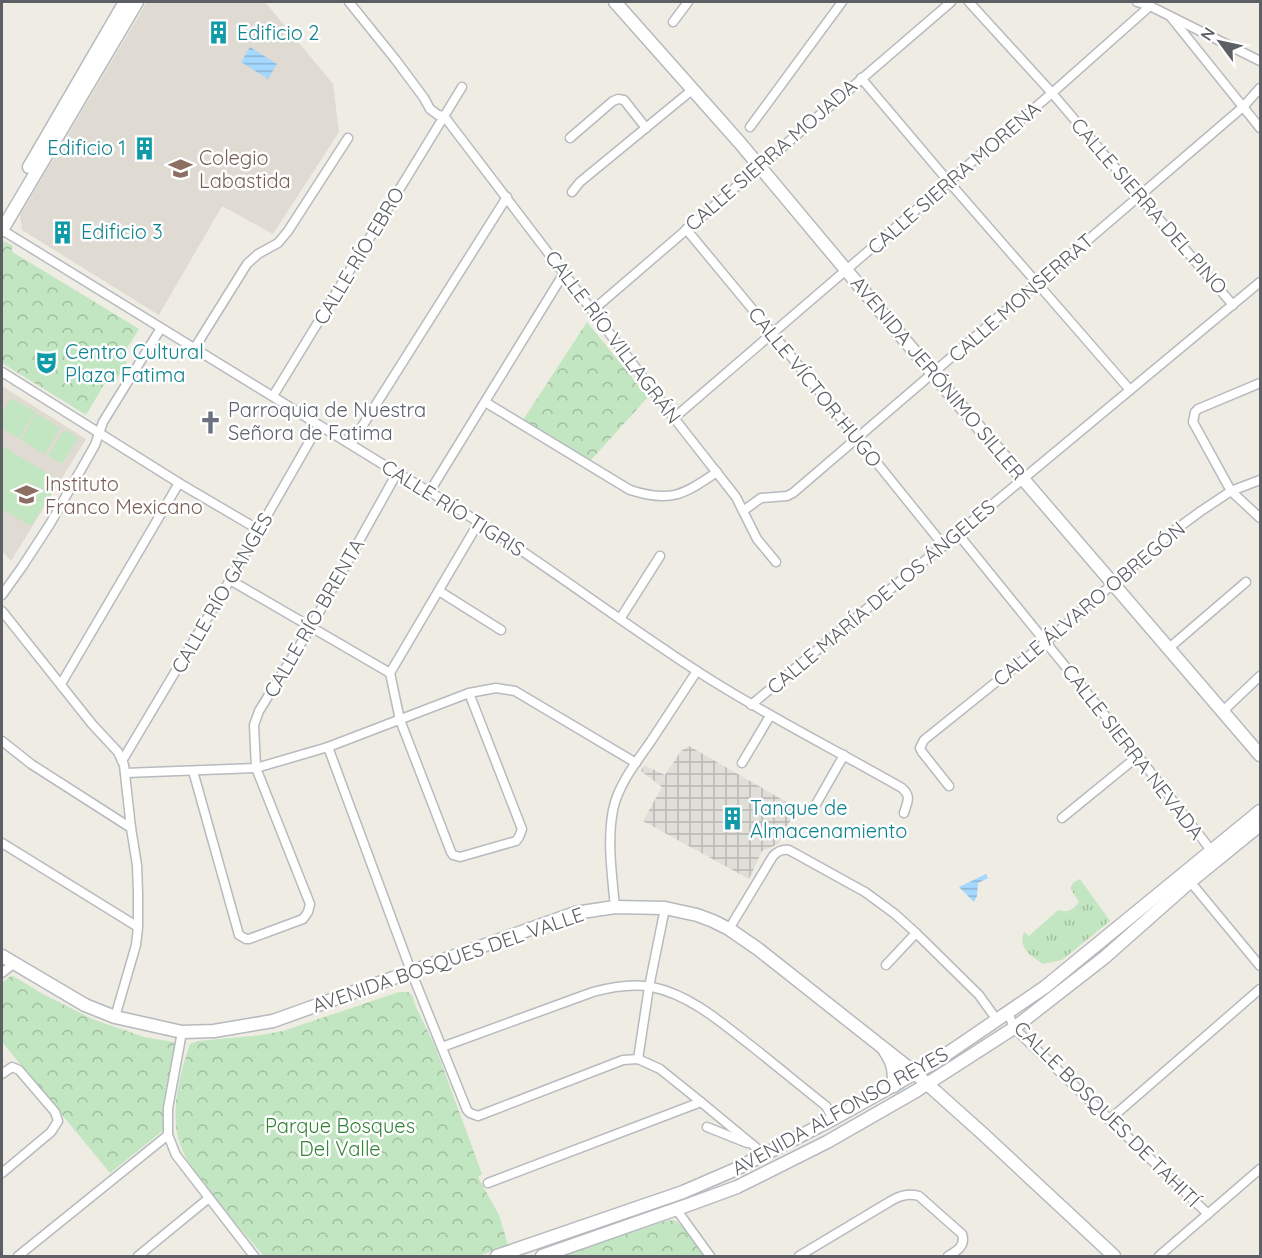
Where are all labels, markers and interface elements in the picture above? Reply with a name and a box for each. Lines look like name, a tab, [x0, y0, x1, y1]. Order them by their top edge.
north arrow	[1190, 12, 1250, 72]
building icon: Edificio 2	[206, 20, 232, 46]
place label: Edificio 2	[237, 20, 319, 45]
text: N	[1196, 23, 1219, 44]
street label: CALLE SIERRA MOJADA	[680, 73, 862, 236]
street label: CALLE SIERRA MORENA	[862, 96, 1045, 260]
street label: CALLE SIERRA DEL PINO	[1066, 112, 1233, 299]
place label: Edificio 1	[47, 135, 126, 160]
building icon: Edificio 1	[131, 135, 157, 161]
place label: Colegio Labastida	[199, 145, 291, 193]
school or university icon: Colegio Labastida	[168, 156, 194, 182]
street label: CALLE RÍO EBRO	[308, 182, 410, 329]
building icon: Edificio 3	[50, 219, 76, 245]
place label: Edificio 3	[81, 219, 163, 244]
street label: CALLE MONSERRAT	[943, 228, 1098, 367]
street label: CALLE RÍO VILLAGRÁN	[540, 245, 687, 428]
street label: AVENIDA JERÓNIMO SILLER	[846, 271, 1031, 485]
street label: CALLE VÍCTOR HUGO	[743, 301, 888, 472]
place label: Centro Cultural Plaza Fatima	[65, 339, 204, 387]
theatre icon: Centro Cultural Plaza Fatima	[34, 350, 60, 376]
place label: Parroquia de Nuestra Señora de Fatima	[228, 397, 426, 445]
church icon: Parroquia de Nuestra Señora de Fatima	[197, 409, 223, 435]
street label: CALLE RÍO TIGRIS	[377, 454, 529, 562]
place label: Instituto Franco Mexicano	[45, 471, 203, 519]
school or university icon: Instituto Franco Mexicano	[14, 482, 40, 508]
street label: CALLE MARÍA DE LOS ÁNGELES	[762, 494, 1000, 699]
street label: CALLE RÍO GANGES	[165, 508, 278, 677]
street label: CALLE ÁLVARO OBREGÓN	[988, 516, 1190, 691]
street label: CALLE RÍO BRENTA	[258, 534, 369, 702]
street label: CALLE SIERRA NEVADA	[1057, 659, 1210, 844]
place label: Tanque de Almacenamiento	[750, 795, 907, 843]
building icon: Tanque de Almacenamiento	[719, 806, 745, 832]
street label: AVENIDA BOSQUES DEL VALLE	[309, 901, 587, 1018]
street label: CALLE BOSQUES DE TAHITÍ	[1009, 1015, 1206, 1213]
street label: AVENIDA ALFONSO REYES	[727, 1041, 952, 1180]
park label: Parque Bosques Del Valle	[265, 1113, 415, 1161]

